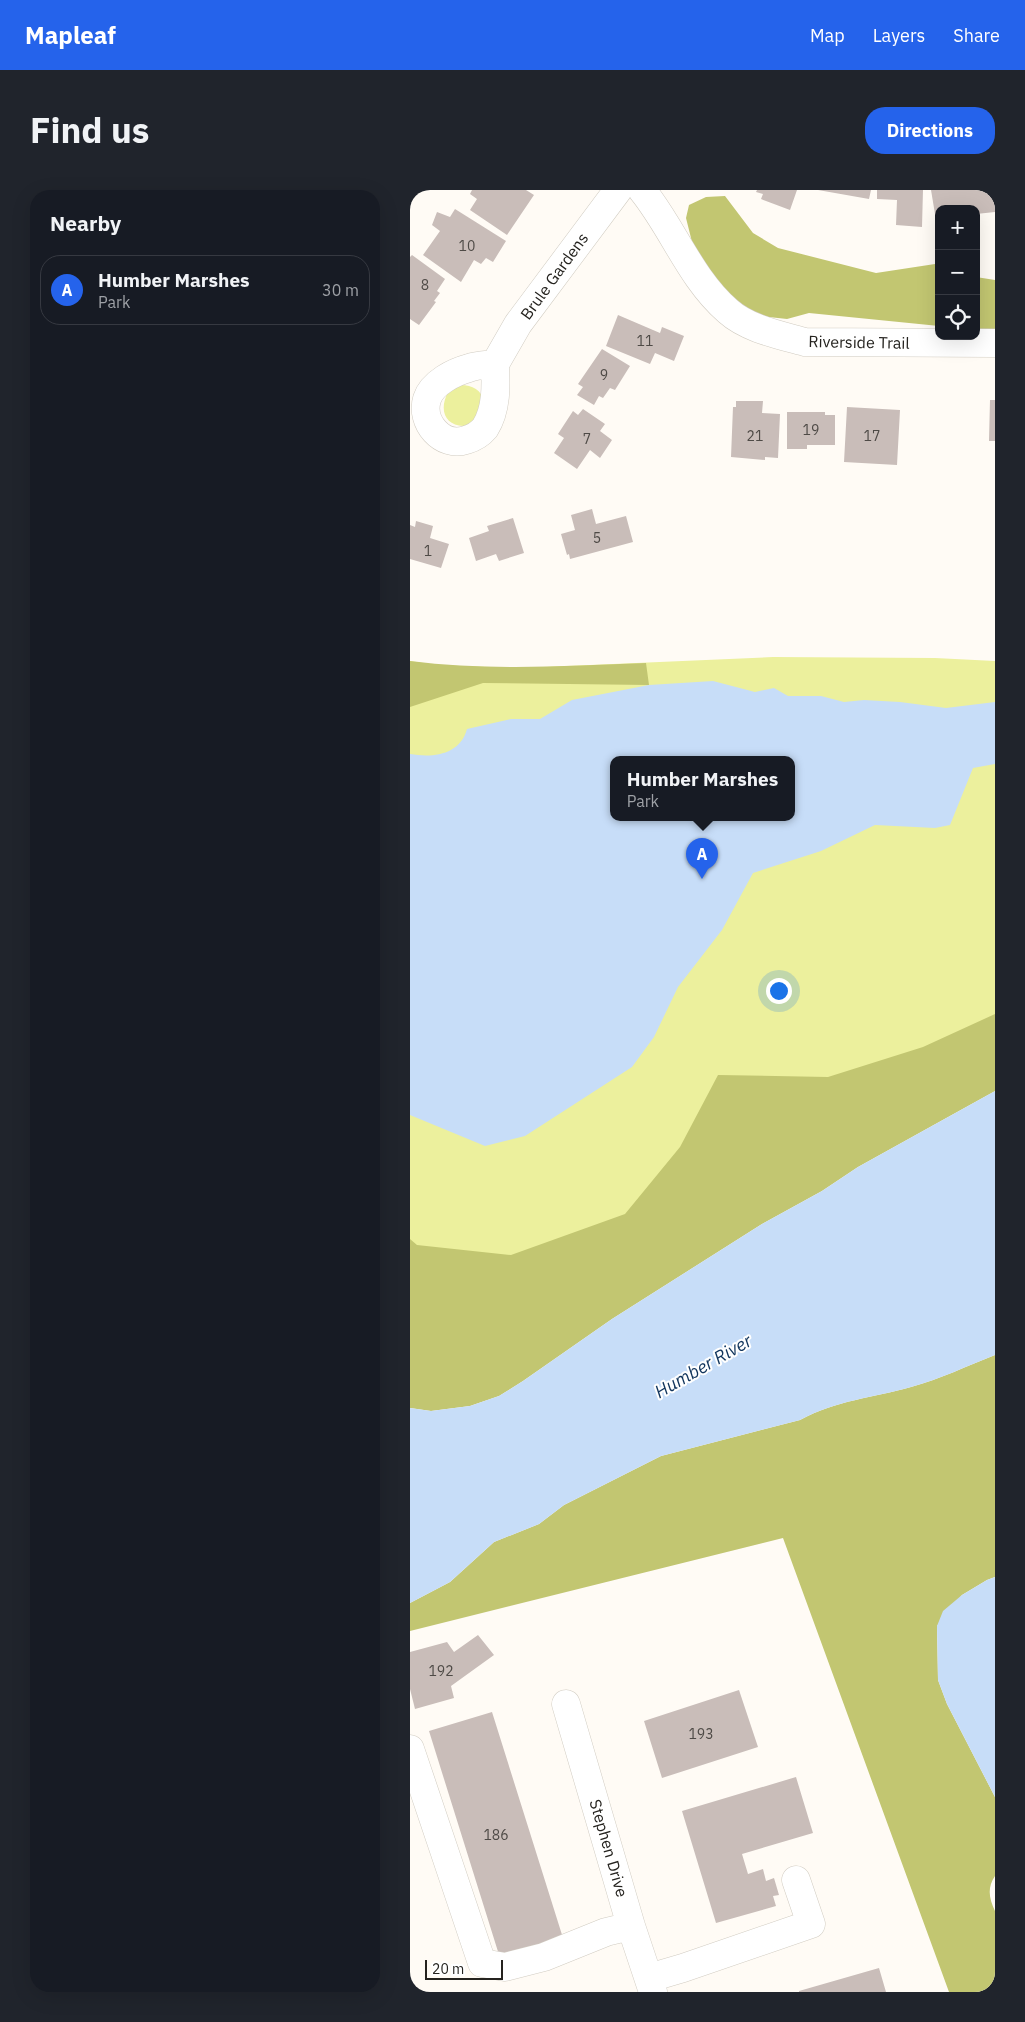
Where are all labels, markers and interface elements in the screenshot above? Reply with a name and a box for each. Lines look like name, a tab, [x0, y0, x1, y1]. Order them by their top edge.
text: Mapleaf	[25, 19, 116, 51]
text: Map	[810, 24, 845, 47]
text: Layers	[873, 24, 925, 47]
text: Share	[953, 24, 1000, 47]
text: Find us	[30, 107, 149, 153]
button: Directions	[865, 107, 995, 154]
map controls	[935, 205, 980, 340]
button: +	[935, 205, 980, 250]
text: Nearby	[50, 209, 121, 237]
street label: Brule Gardens	[516, 229, 592, 323]
house number: 10	[459, 237, 475, 255]
button: −	[935, 250, 980, 295]
text: Humber Marshes	[98, 268, 250, 292]
house number: 8	[421, 276, 429, 294]
text: A	[62, 280, 72, 300]
text: 30 m	[322, 280, 359, 300]
text: Park	[98, 292, 130, 312]
button: locate	[935, 295, 980, 340]
street label: Riverside Trail	[808, 331, 910, 353]
house number: 11	[637, 332, 653, 350]
house number: 9	[600, 366, 608, 384]
house number: 19	[803, 421, 819, 439]
house number: 21	[747, 427, 763, 445]
house number: 17	[864, 427, 880, 445]
house number: 7	[583, 430, 591, 448]
house number: 5	[593, 529, 601, 547]
house number: 1	[424, 542, 432, 560]
popup	[610, 756, 795, 821]
text: Humber Marshes	[627, 767, 778, 791]
text: Park	[627, 791, 659, 811]
pin: A	[686, 838, 718, 879]
your location	[766, 978, 792, 1004]
water label: Humber River	[650, 1329, 756, 1403]
house number: 192	[428, 1662, 454, 1680]
house number: 193	[688, 1725, 714, 1743]
street label: Stephen Drive	[585, 1797, 633, 1899]
house number: 186	[483, 1826, 509, 1844]
scale bar	[425, 1957, 502, 1980]
text: 20 m	[432, 1960, 464, 1978]

